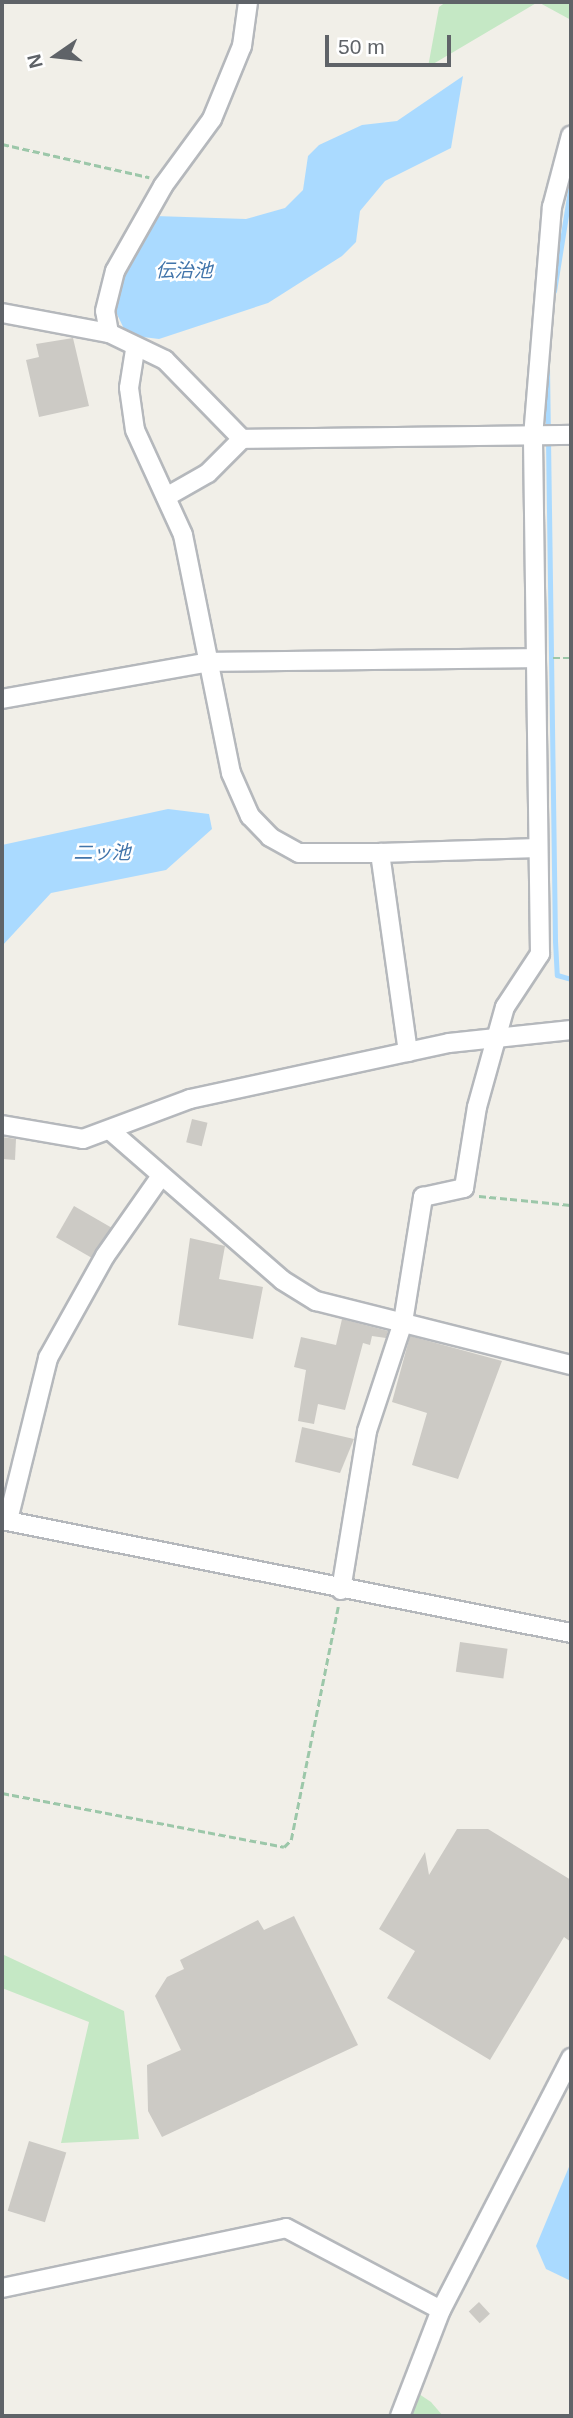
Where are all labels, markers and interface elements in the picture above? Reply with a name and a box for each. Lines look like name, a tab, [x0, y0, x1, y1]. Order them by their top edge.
north arrow	[21, 21, 91, 91]
scale bar	[328, 21, 454, 65]
text: 50 m	[338, 35, 385, 58]
text: N	[23, 52, 47, 70]
water label: 伝治池	[156, 260, 212, 282]
water label: 二ッ池	[74, 842, 130, 864]

